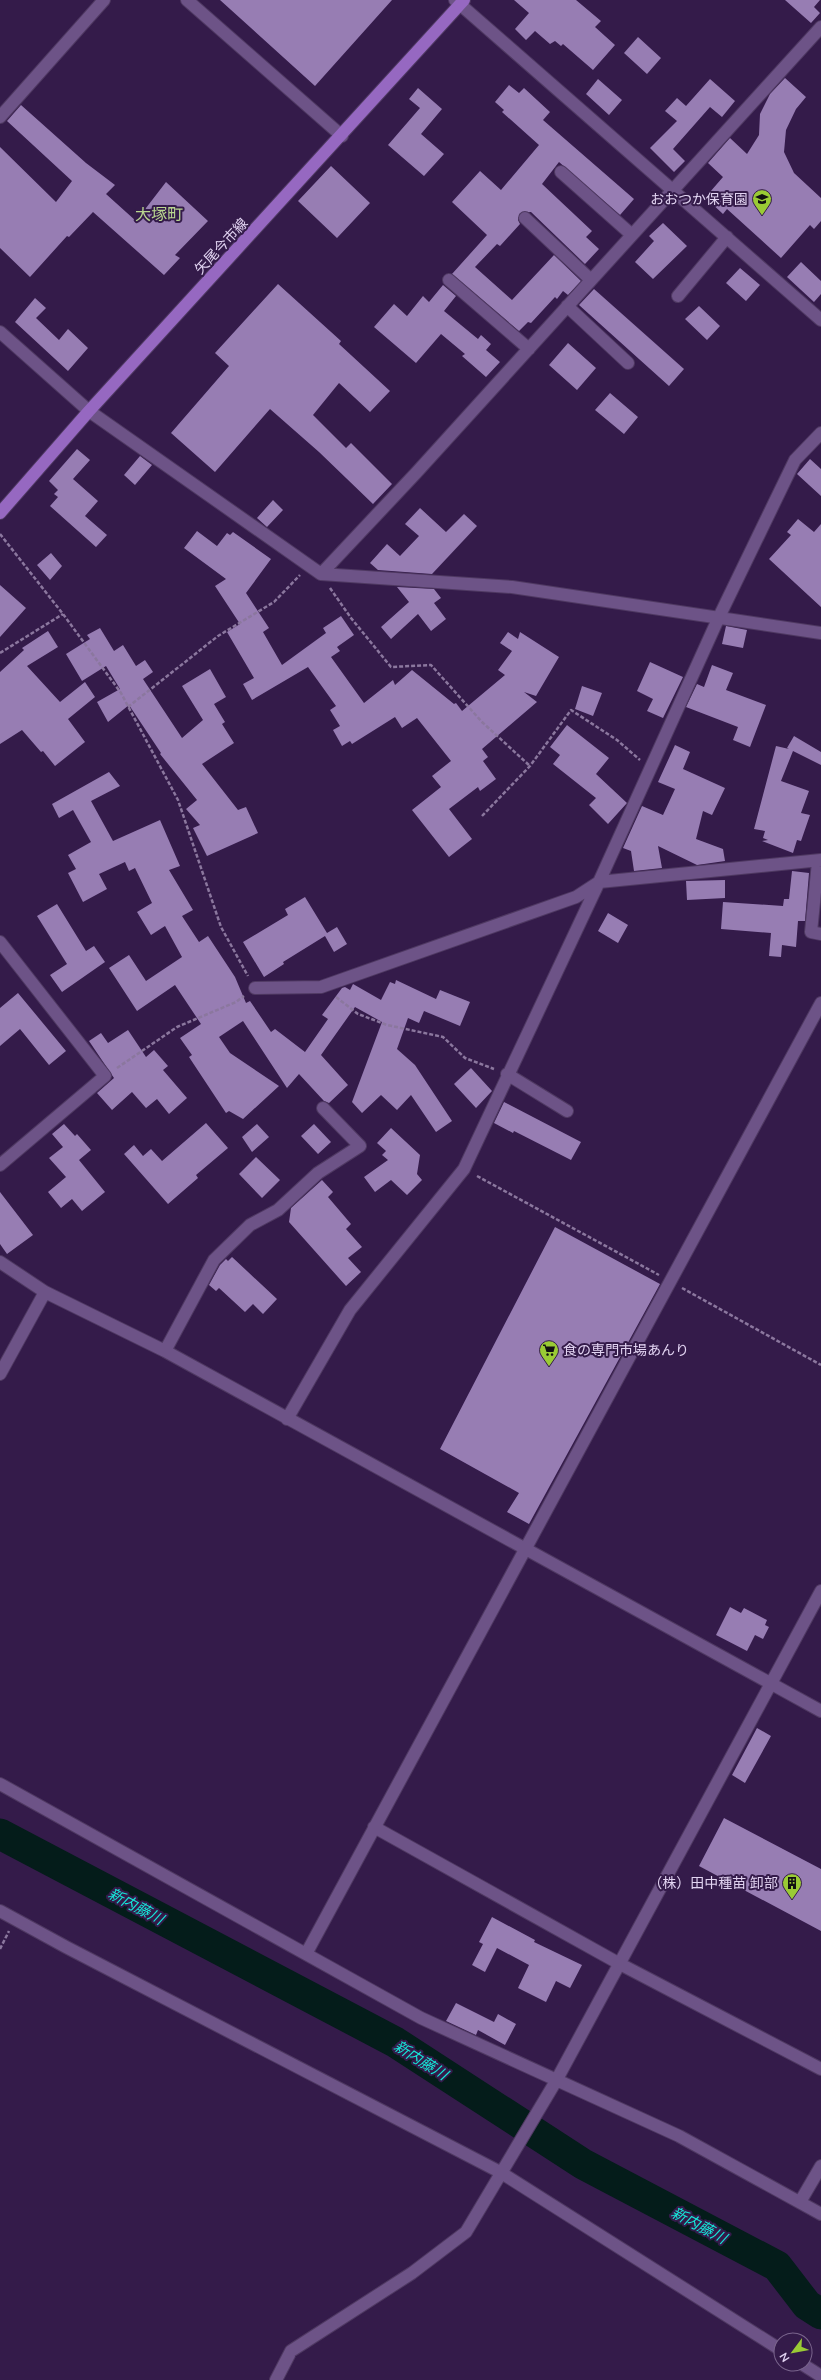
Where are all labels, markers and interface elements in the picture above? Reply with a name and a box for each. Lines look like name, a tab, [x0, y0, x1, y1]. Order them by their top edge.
school or university icon: おおつか保育園	[751, 188, 773, 216]
place label: おおつか保育園	[650, 190, 748, 208]
district label: 大塚町	[135, 204, 183, 224]
street label: 矢尾今市線	[191, 214, 251, 278]
supermarket icon: 食の専門市場あんり	[538, 1339, 560, 1367]
place label: 食の専門市場あんり	[563, 1341, 689, 1359]
building icon: （株）田中種苗 卸部	[781, 1872, 803, 1900]
place label: （株）田中種苗 卸部	[648, 1874, 778, 1892]
water label: 新内藤川	[105, 1884, 169, 1929]
water label: 新内藤川	[391, 2036, 453, 2085]
water label: 新内藤川	[668, 2203, 732, 2248]
north arrow	[773, 2332, 813, 2372]
text: N	[776, 2350, 793, 2365]

